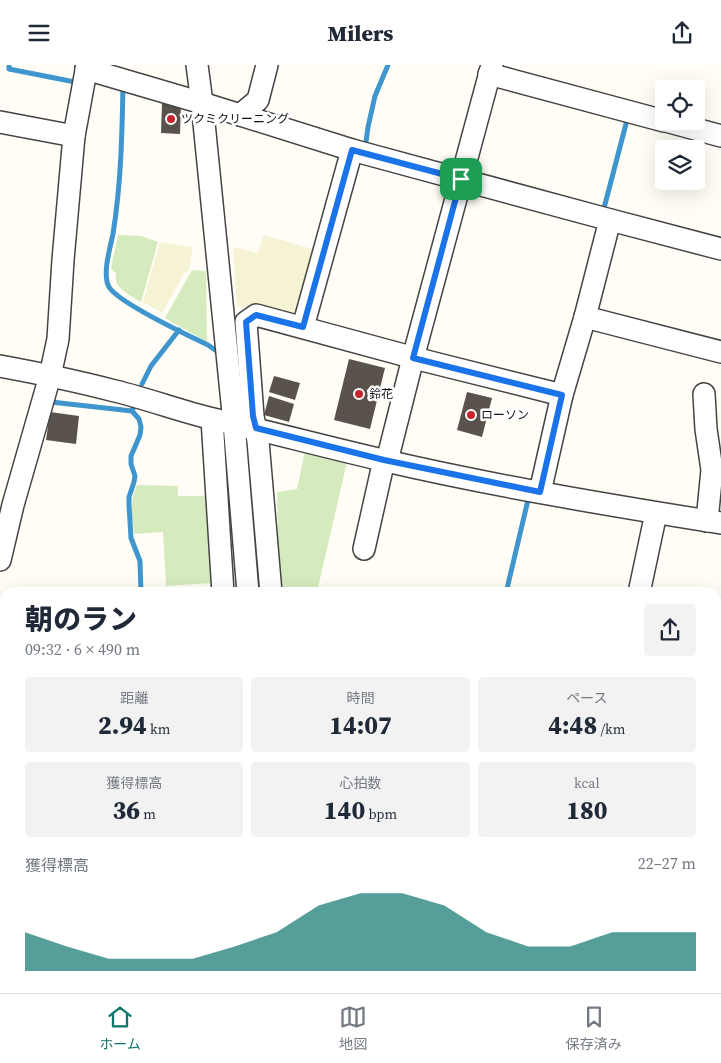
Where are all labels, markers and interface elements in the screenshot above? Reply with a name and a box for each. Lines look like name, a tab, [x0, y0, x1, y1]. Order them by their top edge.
text: Milers	[328, 18, 393, 48]
icon: menu	[25, 19, 53, 47]
icon: share	[668, 19, 696, 47]
map controls	[655, 80, 705, 190]
button: locate	[655, 80, 705, 130]
place label: ツクミクリーニング	[181, 111, 289, 127]
marker: ツクミクリーニング	[165, 113, 177, 125]
button: layers	[655, 140, 705, 190]
pin	[440, 158, 482, 200]
icon: arrive	[447, 165, 475, 193]
place label: 鈴花	[369, 386, 393, 402]
marker: 鈴花	[353, 388, 365, 400]
place label: ローソン	[481, 407, 529, 423]
marker: ローソン	[465, 409, 477, 421]
text: 朝のラン	[25, 600, 137, 638]
button: share	[644, 604, 696, 656]
text: 09:32 · 6 × 490 m	[25, 638, 140, 660]
text: 距離	[120, 688, 148, 708]
text: 時間	[346, 688, 374, 708]
text: ペース	[566, 688, 607, 708]
text: 2.94	[98, 708, 147, 742]
text: 14:07	[329, 708, 392, 742]
text: 4:48	[548, 708, 597, 742]
text: km	[147, 719, 170, 739]
text: /km	[597, 719, 625, 739]
text: 獲得標高	[106, 773, 162, 793]
text: 心拍数	[339, 773, 381, 793]
text: kcal	[574, 773, 600, 793]
text: 36	[112, 793, 140, 827]
text: 140	[324, 793, 365, 827]
text: 180	[566, 793, 607, 827]
text: m	[140, 804, 156, 824]
text: bpm	[365, 804, 397, 824]
text: 22–27 m	[638, 852, 696, 874]
text: 獲得標高	[25, 854, 89, 876]
tab: ホーム	[99, 1003, 141, 1054]
tab: 地図	[339, 1003, 367, 1054]
tab: 保存済み	[566, 1003, 622, 1054]

